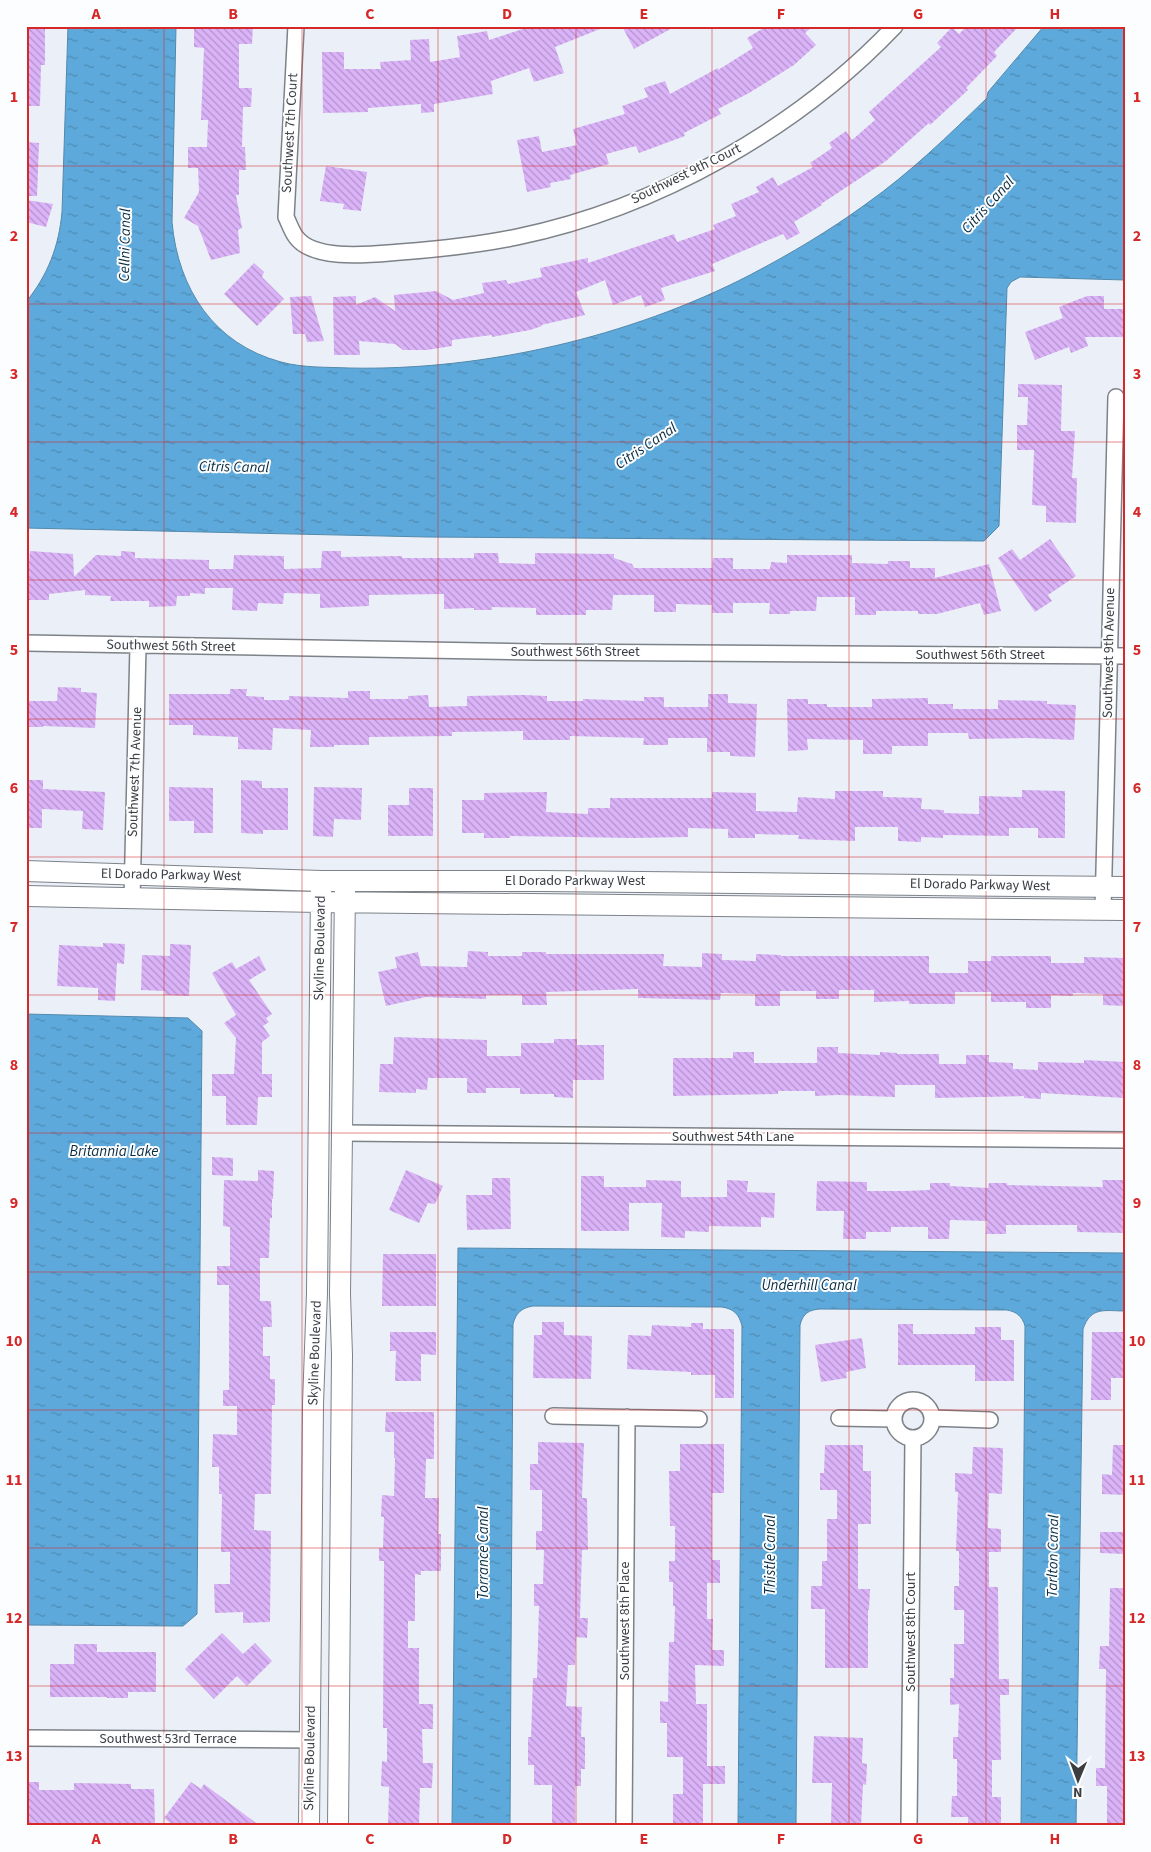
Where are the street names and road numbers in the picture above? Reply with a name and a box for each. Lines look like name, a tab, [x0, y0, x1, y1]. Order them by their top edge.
street label: Southwest 7th Court	[277, 72, 303, 193]
street label: Southwest 9th Court	[628, 139, 745, 209]
street label: Southwest 9th Avenue	[1098, 588, 1120, 718]
street label: Southwest 56th Street	[106, 635, 236, 657]
street label: Southwest 56th Street	[510, 642, 640, 662]
street label: Southwest 56th Street	[915, 645, 1045, 665]
street label: Southwest 7th Avenue	[123, 706, 147, 837]
street label: El Dorado Parkway West	[101, 864, 242, 886]
street label: El Dorado Parkway West	[505, 871, 645, 891]
street label: El Dorado Parkway West	[910, 874, 1051, 896]
street label: Skyline Boulevard	[309, 895, 331, 1001]
street label: Southwest 54th Lane	[672, 1127, 794, 1147]
street label: Skyline Boulevard	[303, 1300, 327, 1406]
street label: Southwest 8th Place	[615, 1562, 635, 1680]
street label: Southwest 8th Court	[901, 1572, 921, 1692]
street label: Skyline Boulevard	[299, 1705, 321, 1811]
street label: Southwest 53rd Terrace	[99, 1729, 237, 1749]

